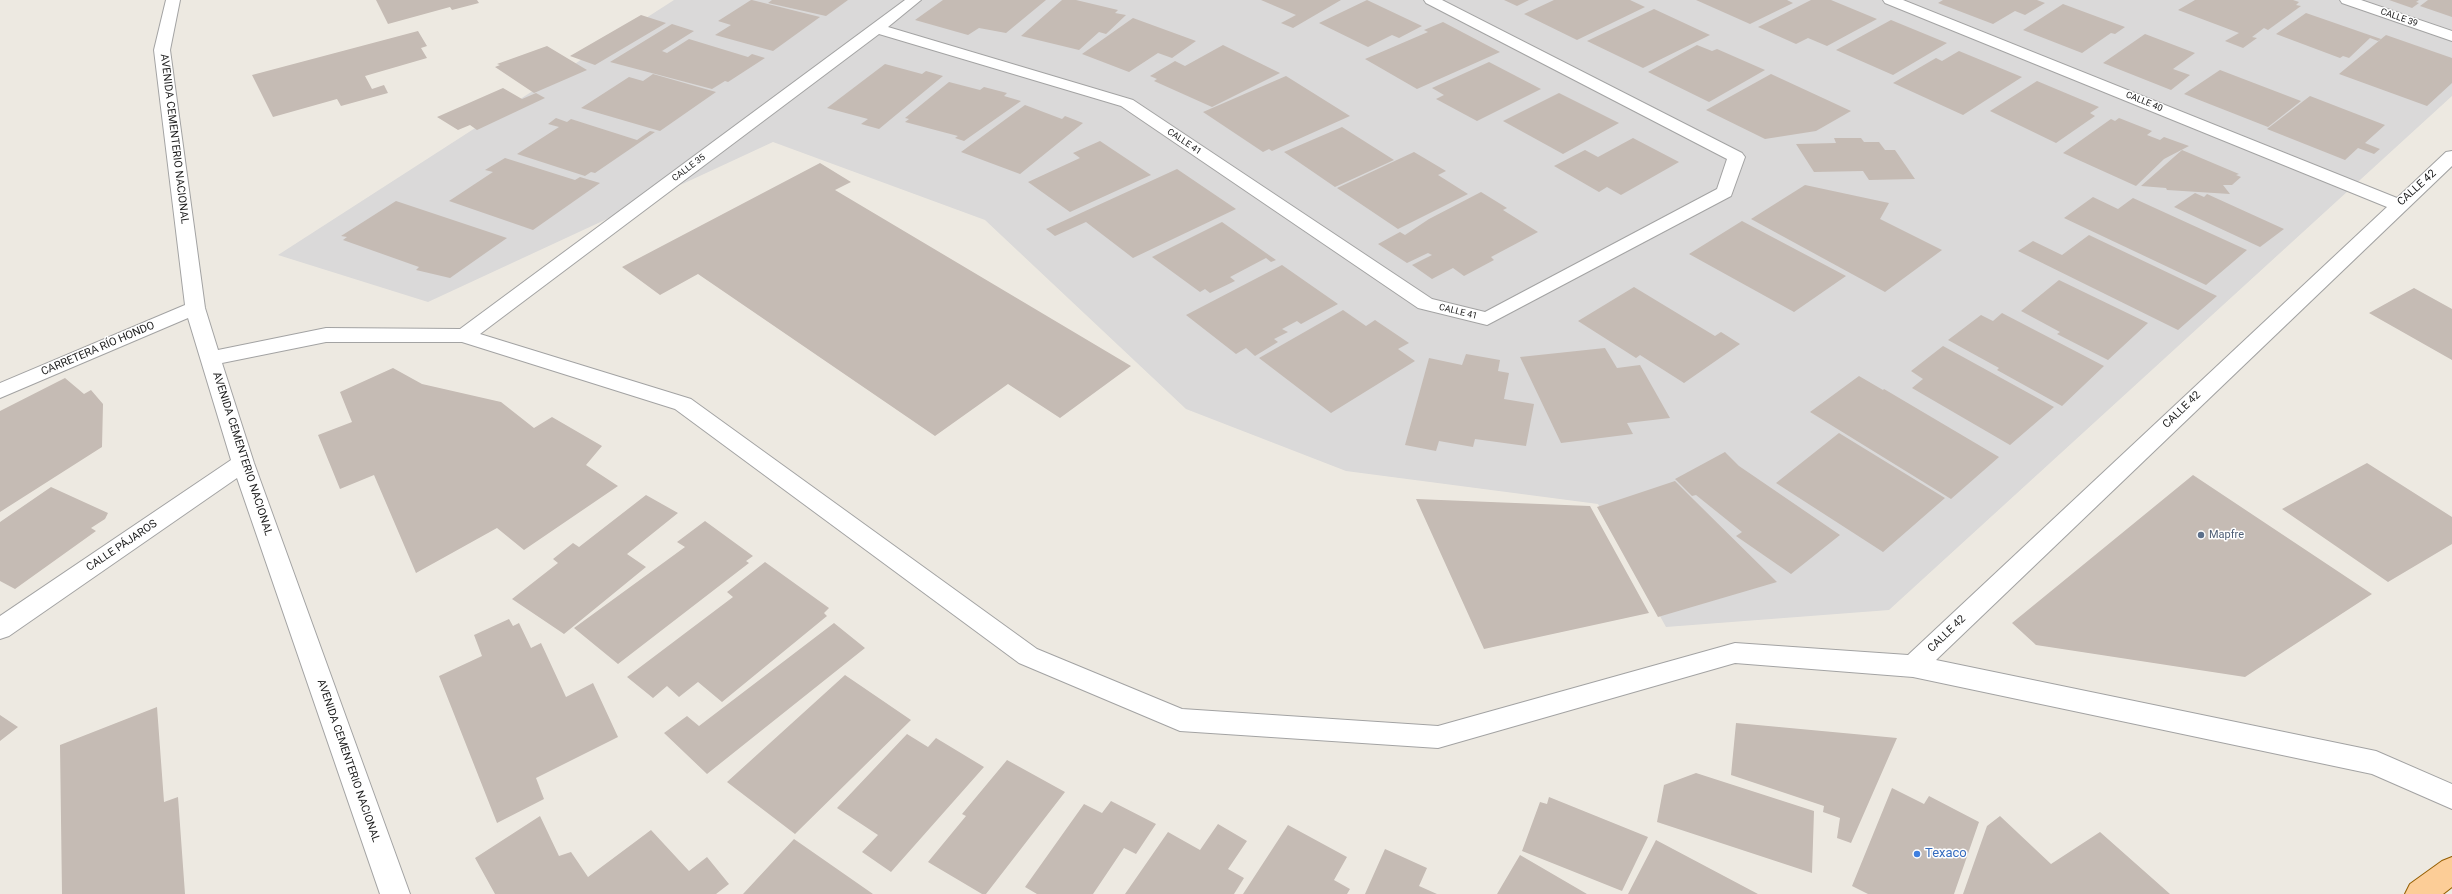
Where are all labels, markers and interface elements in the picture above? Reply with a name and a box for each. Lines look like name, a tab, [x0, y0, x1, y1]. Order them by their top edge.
street label: CALLE 39	[2379, 7, 2419, 29]
street label: AVENIDA CEMENTERIO NACIONAL	[157, 53, 191, 225]
street label: CALLE 40	[2124, 90, 2164, 114]
street label: CALLE 41	[1165, 127, 1203, 157]
street label: CALLE 35	[670, 152, 708, 184]
street label: CALLE 42	[2395, 167, 2439, 209]
street label: CALLE 41	[1438, 302, 1478, 322]
street label: CARRETERA RÍO HONDO	[39, 319, 157, 379]
street label: AVENIDA CEMENTERIO NACIONAL	[209, 370, 275, 538]
street label: CALLE 42	[2160, 389, 2204, 431]
street label: CALLE PÁJAROS	[84, 517, 160, 575]
place label: Mapfre	[2209, 528, 2244, 542]
marker: Mapfre	[2196, 530, 2206, 540]
street label: CALLE 42	[1925, 613, 1969, 655]
street label: AVENIDA CEMENTERIO NACIONAL	[314, 678, 382, 844]
place label: Texaco	[1925, 846, 1967, 862]
marker: Texaco	[1912, 849, 1922, 859]

